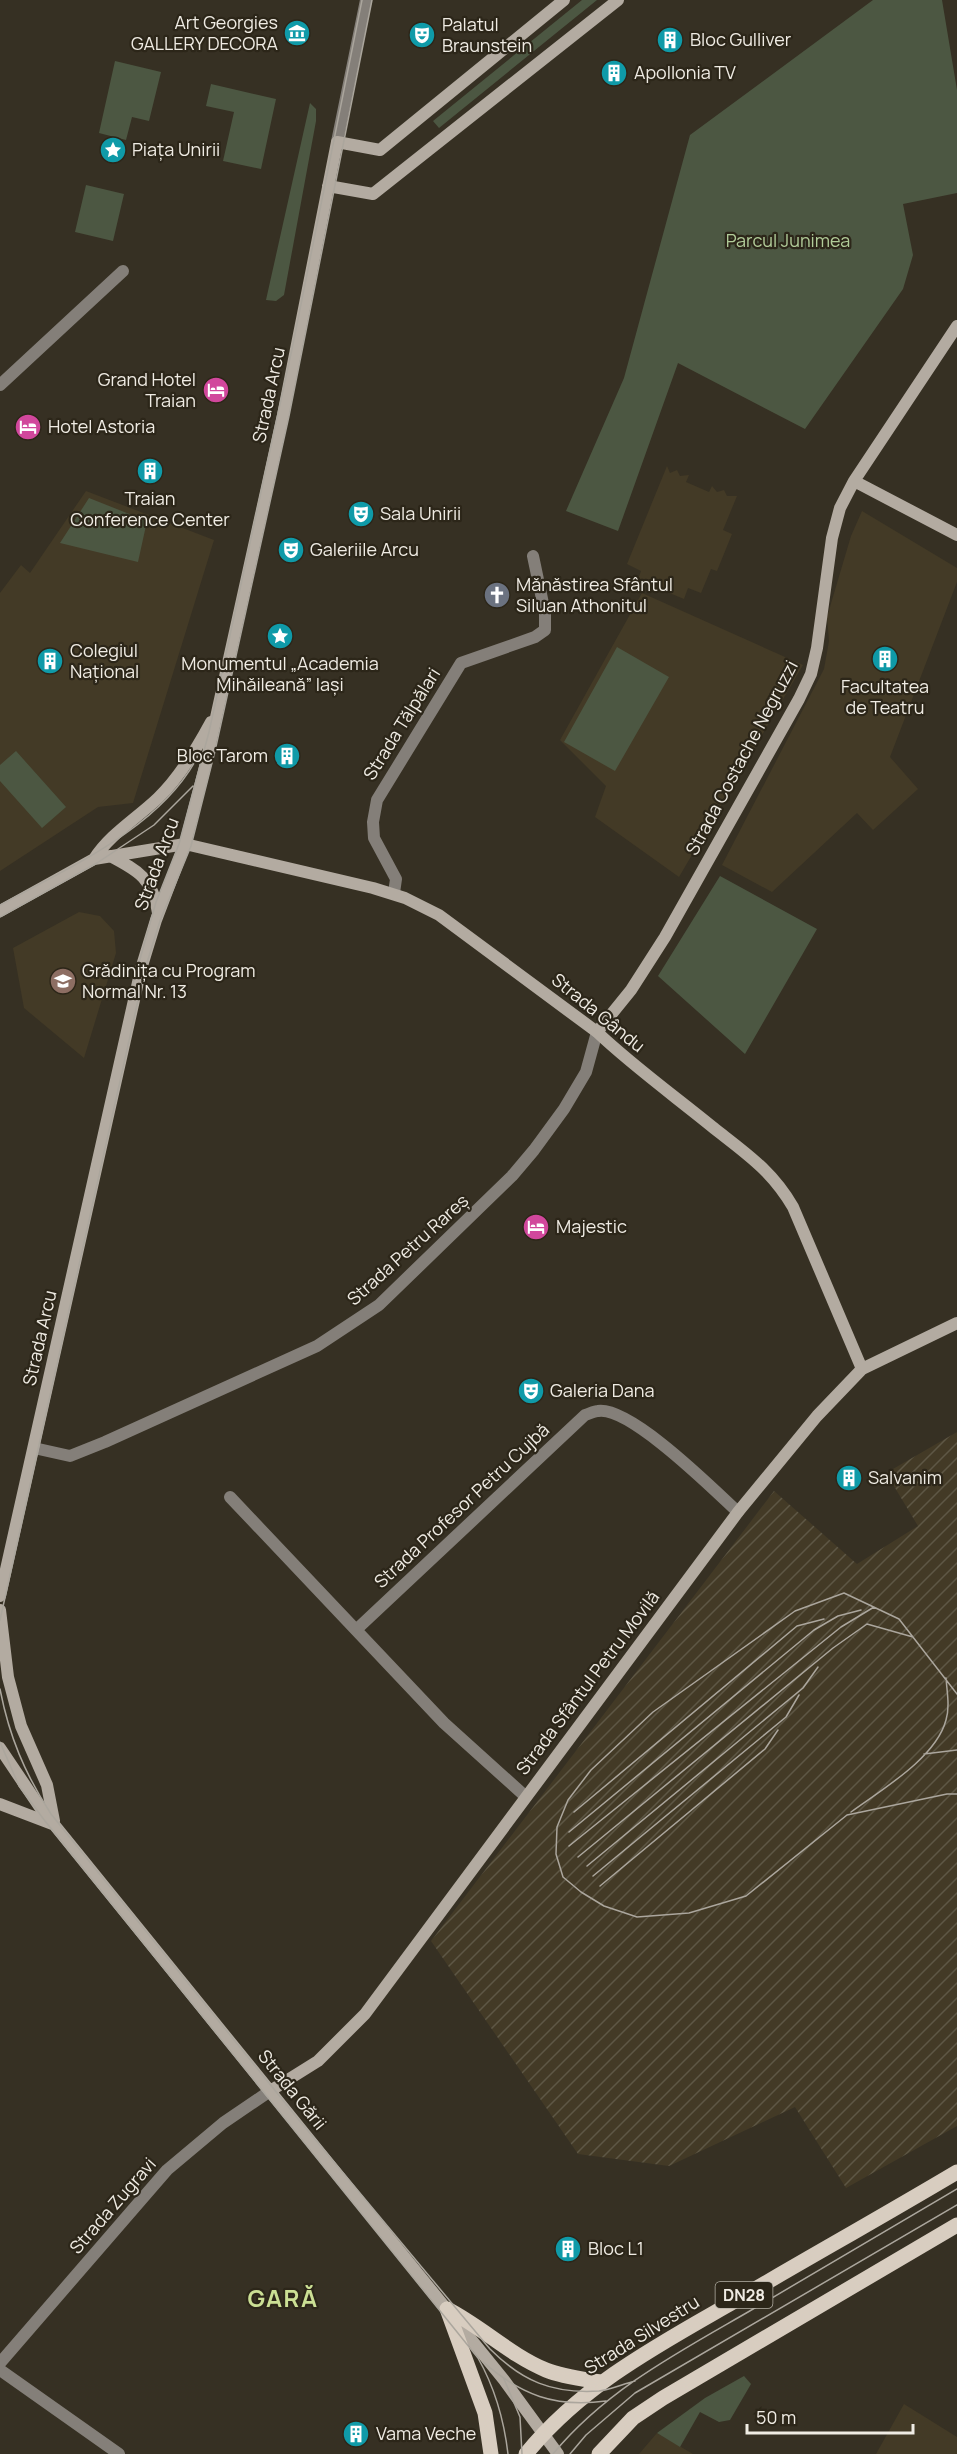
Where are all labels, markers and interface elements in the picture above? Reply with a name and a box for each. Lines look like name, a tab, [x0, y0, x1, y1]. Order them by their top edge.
place label: Art Georgies GALLERY DECORA	[131, 10, 279, 55]
place label: Palatul Braunstein	[442, 12, 532, 57]
museum icon: Art Georgies GALLERY DECORA	[282, 18, 312, 48]
theatre icon: Palatul Braunstein	[407, 20, 437, 50]
building icon: Bloc Gulliver	[655, 25, 685, 55]
place label: Bloc Gulliver	[690, 27, 792, 51]
building icon: Apollonia TV	[599, 58, 629, 88]
place label: Apollonia TV	[634, 60, 736, 84]
place icon: Piața Unirii	[98, 135, 128, 165]
place label: Piața Unirii	[132, 137, 220, 161]
park label: Parcul Junimea	[726, 228, 850, 252]
street label: Strada Arcu	[246, 345, 290, 445]
place label: Grand Hotel Traian	[98, 367, 196, 412]
hotel icon: Grand Hotel Traian	[201, 375, 231, 405]
hotel icon: Hotel Astoria	[13, 412, 43, 442]
place label: Hotel Astoria	[48, 414, 155, 438]
building icon: Traian Conference Center	[135, 456, 165, 486]
place label: Traian Conference Center	[70, 486, 230, 531]
theatre icon: Sala Unirii	[346, 499, 376, 529]
place label: Sala Unirii	[380, 501, 461, 525]
theatre icon: Galeriile Arcu	[276, 535, 306, 565]
place label: Galeriile Arcu	[310, 537, 419, 561]
place label: Mănăstirea Sfântul Siluan Athonitul	[516, 572, 673, 617]
church icon: Mănăstirea Sfântul Siluan Athonitul	[482, 580, 512, 610]
place icon: Monumentul „Academia Mihăileană” Iași	[265, 621, 295, 651]
place label: Colegiul Național	[70, 638, 139, 683]
building icon: Facultatea de Teatru	[870, 644, 900, 674]
building icon: Colegiul Național	[35, 646, 65, 676]
place label: Monumentul „Academia Mihăileană” Iași	[181, 651, 379, 696]
street label: Strada Costache Negruzzi	[679, 656, 803, 859]
street label: Strada Tălpălari	[357, 663, 445, 784]
place label: Facultatea de Teatru	[841, 674, 929, 719]
building icon: Bloc Tarom	[272, 741, 302, 771]
place label: Bloc Tarom	[177, 743, 268, 767]
street label: Strada Arcu	[128, 814, 184, 913]
place label: Grădinița cu Program Normal Nr. 13	[82, 958, 256, 1003]
school or university icon: Grădinița cu Program Normal Nr. 13	[48, 966, 78, 996]
street label: Strada Gându	[547, 967, 650, 1057]
street label: Strada Petru Rareș	[341, 1188, 473, 1310]
hotel icon: Majestic	[521, 1212, 551, 1242]
place label: Majestic	[556, 1214, 627, 1238]
street label: Strada Arcu	[16, 1288, 62, 1388]
theatre icon: Galeria Dana	[516, 1376, 546, 1406]
place label: Galeria Dana	[550, 1378, 654, 1402]
street label: Strada Profesor Petru Cujbă	[369, 1418, 554, 1593]
building icon: Salvanim	[834, 1463, 864, 1493]
place label: Salvanim	[868, 1465, 942, 1489]
street label: Strada Sfântul Petru Movilă	[510, 1585, 664, 1779]
street label: Strada Gării	[253, 2044, 332, 2134]
street label: Strada Zugravi	[64, 2152, 161, 2259]
building icon: Bloc L1	[553, 2234, 583, 2264]
place label: Bloc L1	[588, 2236, 644, 2260]
district label: GARĂ	[247, 2281, 319, 2314]
road number: DN28	[716, 2282, 772, 2308]
street label: Strada Silvestru	[579, 2289, 704, 2379]
scale bar	[747, 2397, 914, 2435]
text: 50 m	[756, 2405, 796, 2429]
building icon: Vama Veche	[341, 2419, 371, 2449]
place label: Vama Veche	[376, 2421, 476, 2445]

